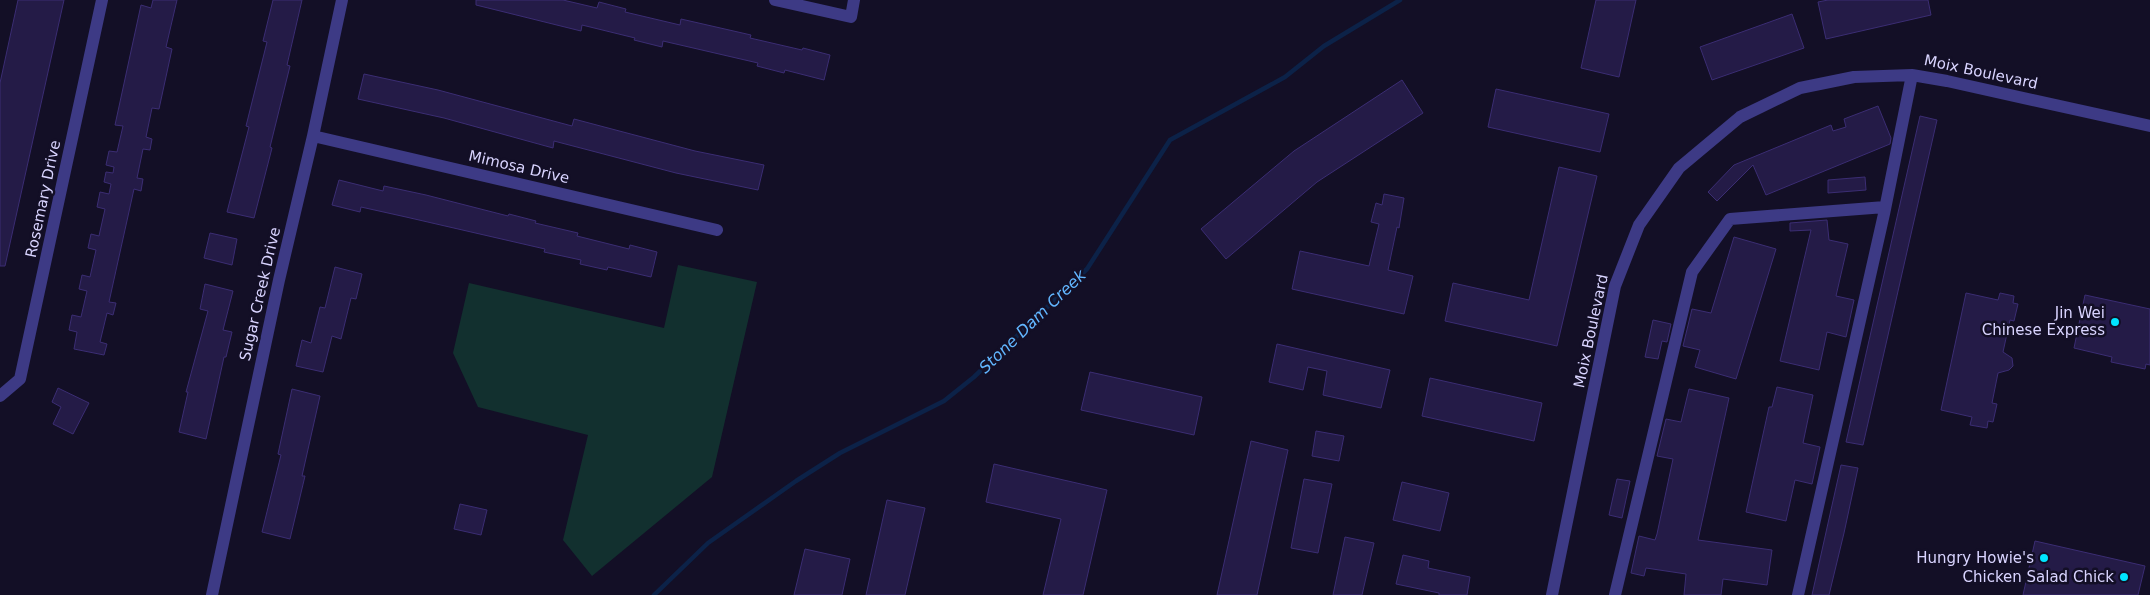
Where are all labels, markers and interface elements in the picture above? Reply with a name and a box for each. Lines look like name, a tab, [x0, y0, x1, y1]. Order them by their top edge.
street label: Moix Boulevard	[1922, 51, 2040, 93]
street label: Rosemary Drive	[22, 139, 64, 259]
street label: Mimosa Drive	[467, 147, 571, 187]
street label: Sugar Creek Drive	[236, 225, 284, 363]
water label: Stone Dam Creek	[975, 265, 1090, 377]
street label: Moix Boulevard	[1570, 272, 1612, 390]
place label: Jin Wei Chinese Express	[1982, 304, 2105, 339]
marker: Jin Wei Chinese Express	[2109, 316, 2121, 328]
place label: Hungry Howie's	[1916, 549, 2034, 567]
marker: Hungry Howie's	[2038, 552, 2050, 564]
place label: Chicken Salad Chick	[1963, 568, 2114, 586]
marker: Chicken Salad Chick	[2118, 571, 2130, 583]

